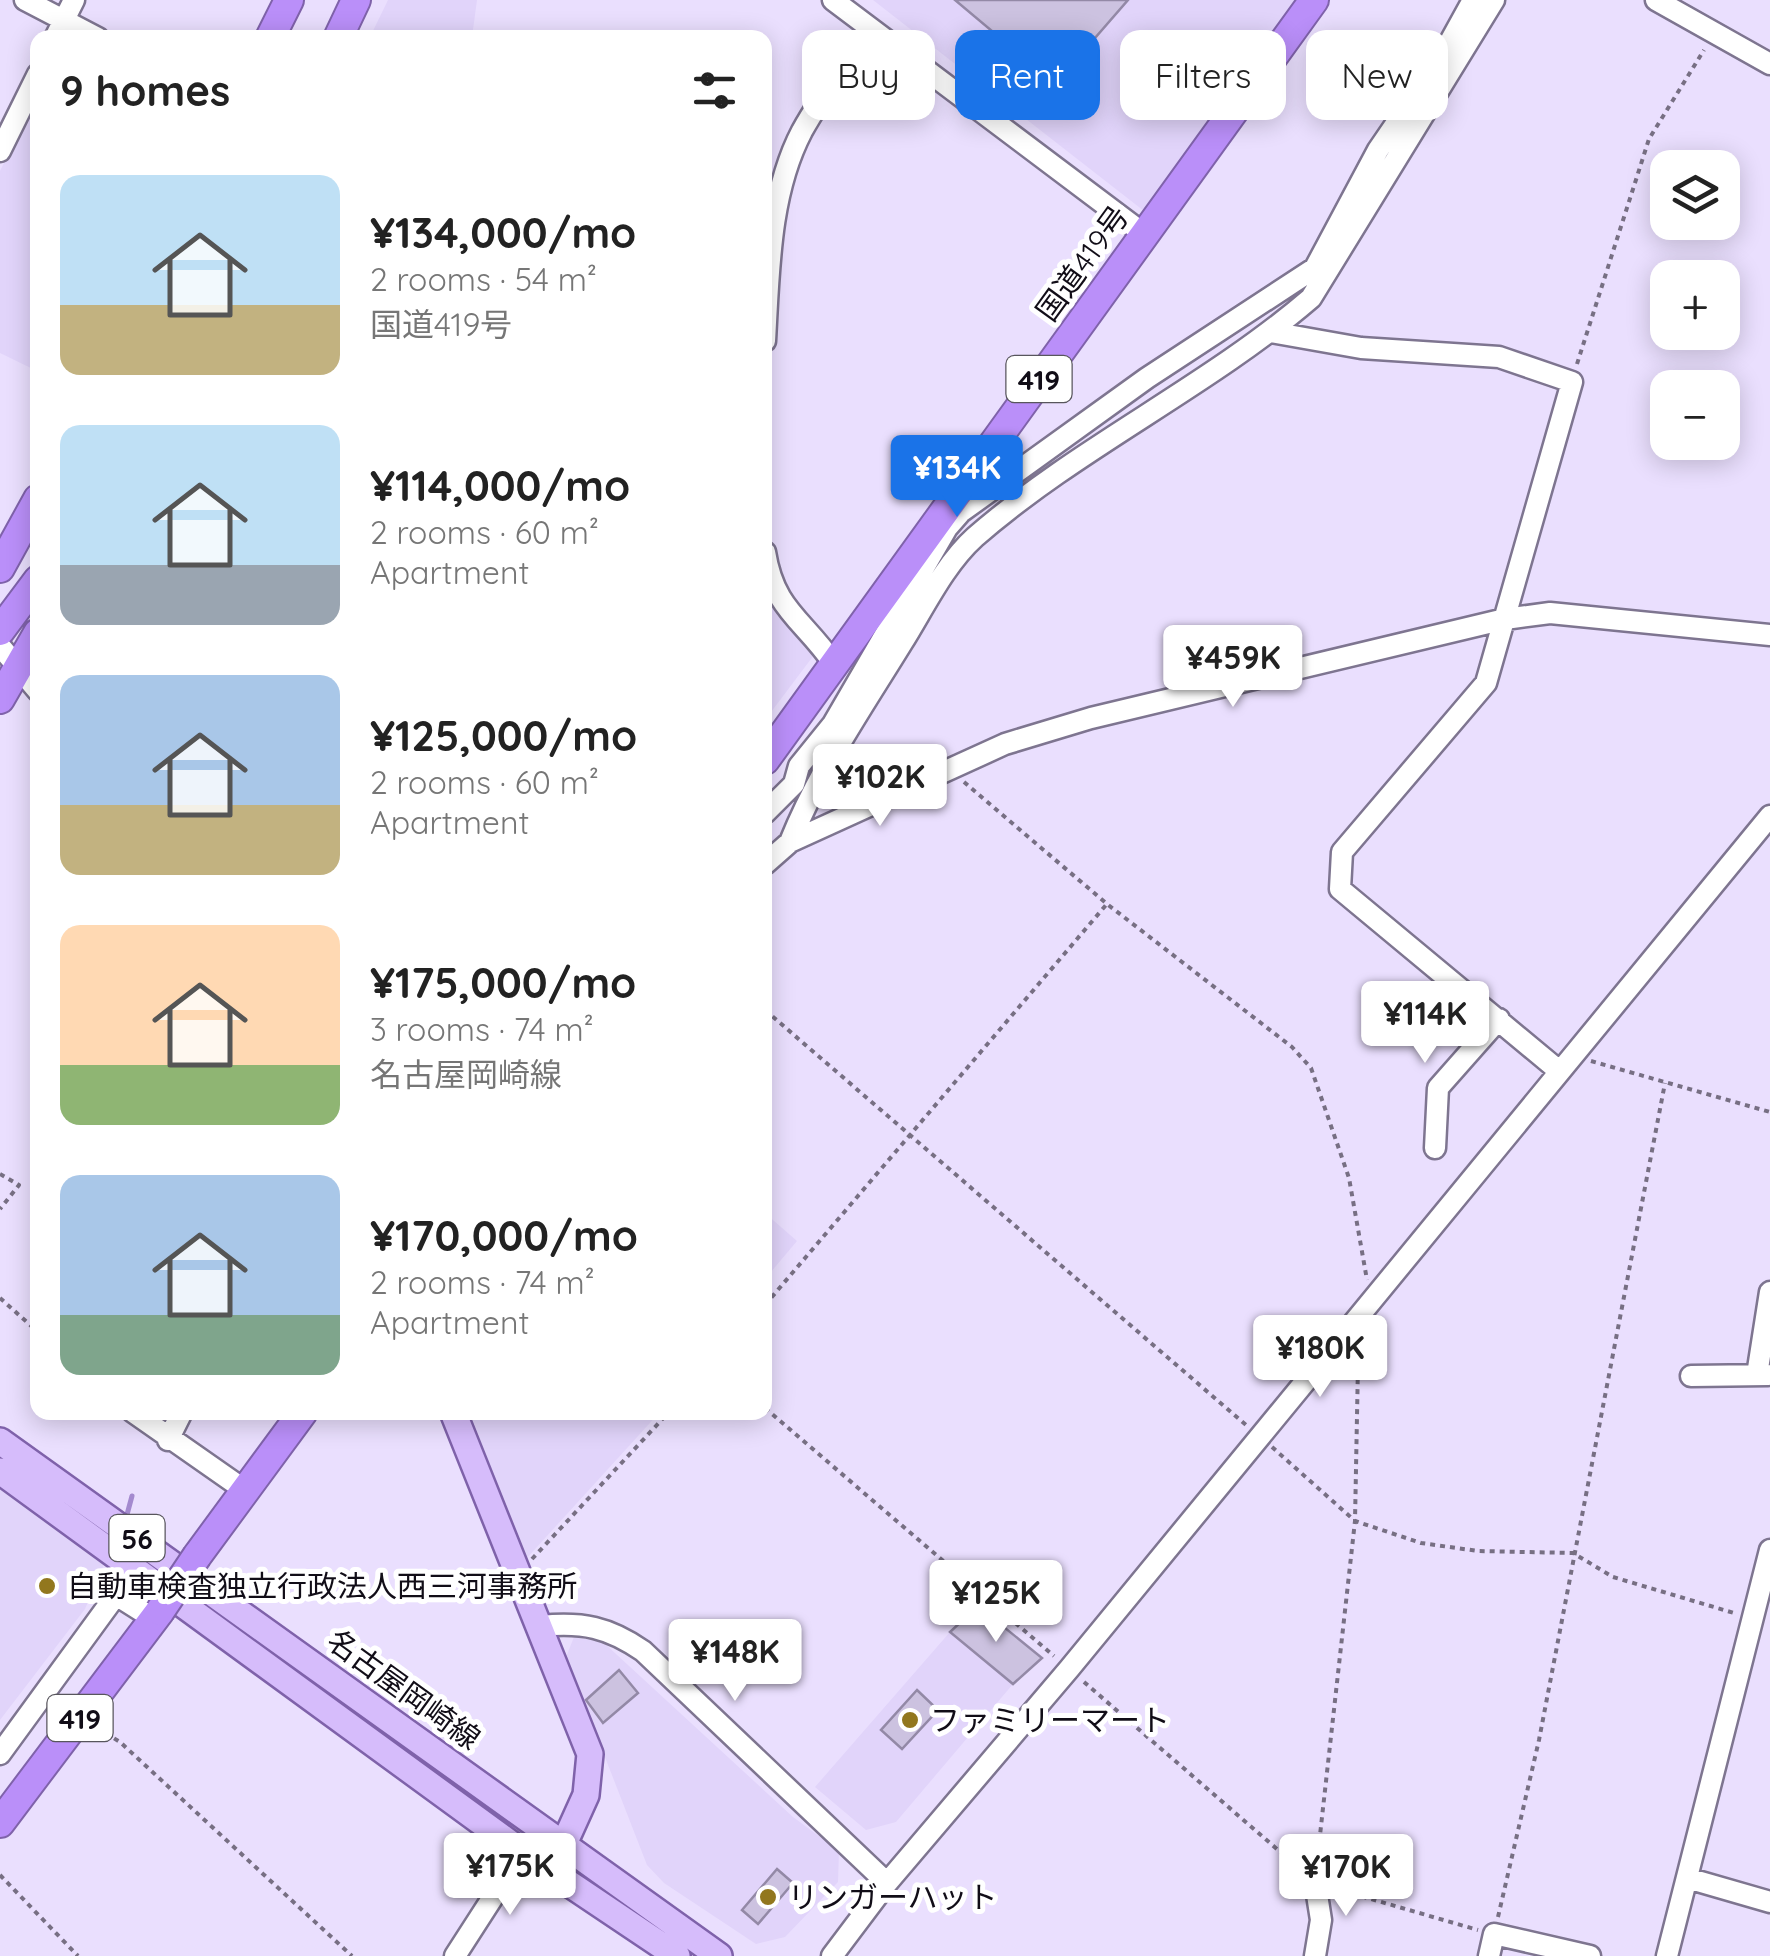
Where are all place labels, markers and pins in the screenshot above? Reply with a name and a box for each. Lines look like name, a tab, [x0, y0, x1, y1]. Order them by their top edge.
pin: ¥134K	[887, 435, 1027, 520]
pin: ¥459K	[1163, 625, 1303, 710]
pin: ¥102K	[810, 744, 950, 829]
pin: ¥114K	[1355, 981, 1495, 1066]
pin: ¥180K	[1250, 1315, 1390, 1400]
pin: ¥125K	[926, 1560, 1066, 1645]
place label: 自動車検査独立行政法人西三河事務所	[67, 1567, 577, 1605]
marker: 自動車検査独立行政法人西三河事務所	[36, 1575, 58, 1597]
pin: ¥148K	[665, 1619, 805, 1704]
place label: ファミリーマート	[930, 1701, 1170, 1739]
marker: ファミリーマート	[899, 1709, 921, 1731]
pin: ¥175K	[440, 1833, 580, 1918]
pin: ¥170K	[1276, 1834, 1416, 1919]
place label: リンガーハット	[788, 1878, 997, 1916]
marker: リンガーハット	[757, 1886, 779, 1908]

